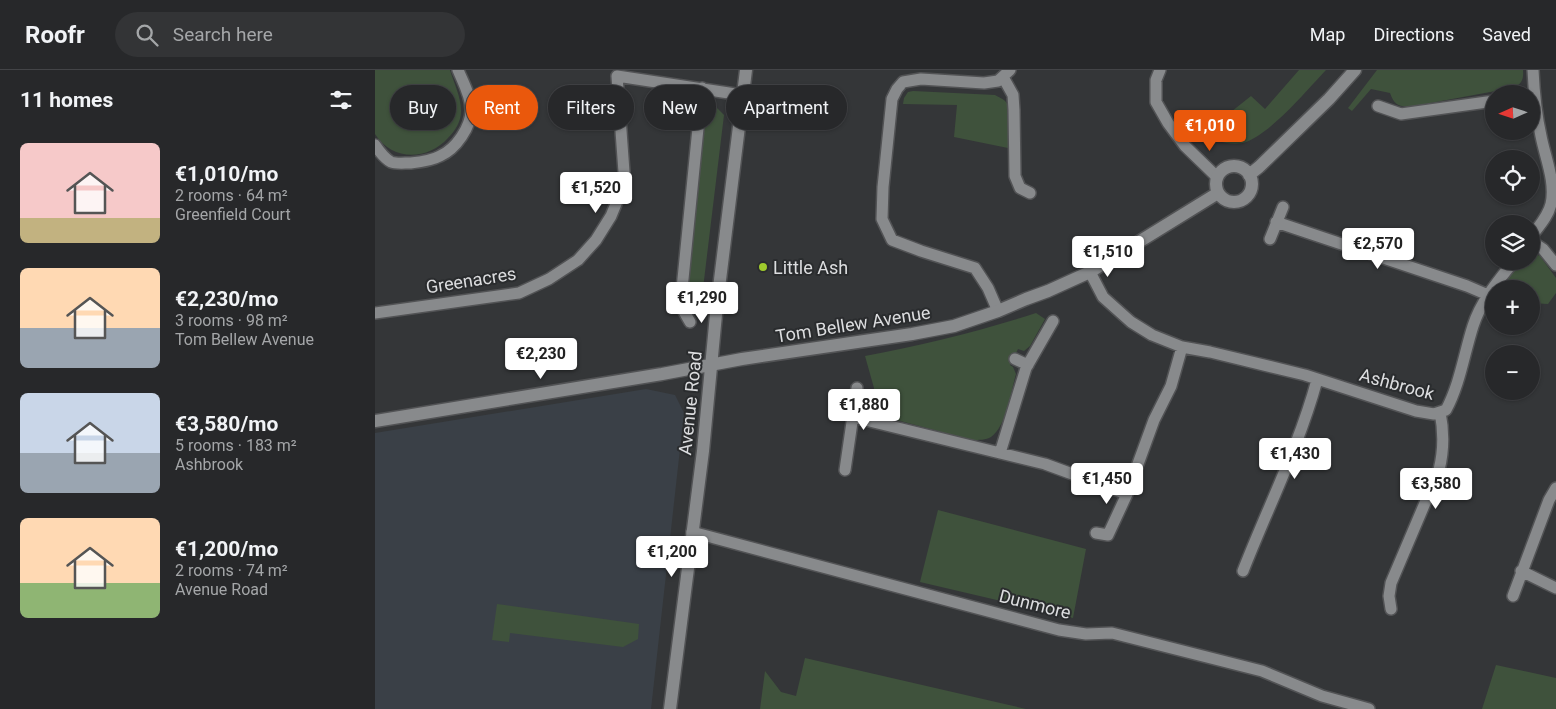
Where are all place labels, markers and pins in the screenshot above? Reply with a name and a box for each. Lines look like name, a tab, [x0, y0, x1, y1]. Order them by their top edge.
pin: €1,010	[1169, 109, 1251, 152]
pin: €1,520	[555, 172, 637, 214]
pin: €2,570	[1337, 228, 1419, 270]
pin: €1,510	[1067, 236, 1149, 278]
place label: Little Ash	[773, 257, 848, 278]
marker: Little Ash	[757, 261, 769, 273]
pin: €1,290	[661, 282, 743, 324]
pin: €2,230	[500, 338, 582, 380]
pin: €1,880	[823, 388, 905, 431]
pin: €1,430	[1254, 438, 1336, 480]
pin: €1,450	[1066, 462, 1148, 505]
pin: €3,580	[1395, 468, 1477, 510]
pin: €1,200	[631, 536, 713, 578]

